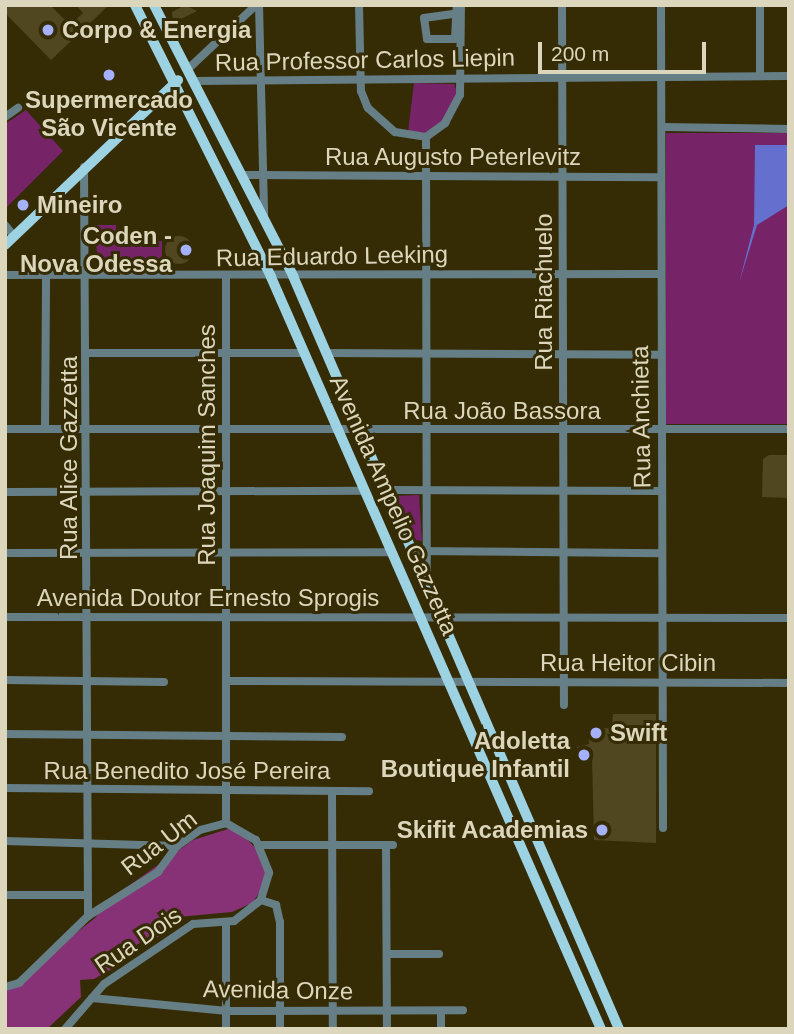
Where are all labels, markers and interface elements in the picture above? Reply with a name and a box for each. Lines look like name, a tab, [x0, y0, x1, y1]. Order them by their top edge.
place label: Corpo & Energia	[62, 16, 251, 44]
marker: Corpo & Energia	[40, 22, 56, 38]
scale bar	[542, 28, 710, 72]
text: 200 m	[551, 42, 609, 65]
street label: Rua Professor Carlos Liepin	[215, 43, 515, 77]
marker: Supermercado São Vicente	[101, 67, 117, 83]
place label: Supermercado São Vicente	[25, 86, 193, 142]
street label: Rua Augusto Peterlevitz	[324, 143, 582, 171]
place label: Mineiro	[37, 191, 122, 219]
marker: Mineiro	[15, 197, 31, 213]
street label: Rua Riachuelo	[530, 213, 558, 371]
place label: Coden - Nova Odessa	[20, 222, 172, 278]
street label: Rua Eduardo Leeking	[216, 240, 448, 272]
marker: Coden - Nova Odessa	[178, 242, 194, 258]
street label: Rua Joaquim Sanches	[193, 324, 221, 566]
street label: Rua Anchieta	[625, 345, 657, 489]
street label: Rua Alice Gazzetta	[55, 355, 83, 561]
street label: Avenida Ampelio Gazzetta	[323, 370, 465, 640]
street label: Rua João Bassora	[403, 397, 601, 425]
street label: Avenida Doutor Ernesto Sprogis	[37, 584, 379, 612]
street label: Rua Heitor Cibin	[540, 649, 716, 677]
place label: Swift	[610, 719, 667, 747]
marker: Swift	[588, 725, 604, 741]
place label: Adoletta Boutique Infantil	[381, 727, 570, 783]
marker: Adoletta Boutique Infantil	[576, 747, 592, 763]
street label: Rua Benedito José Pereira	[44, 757, 330, 785]
street label: Rua Um	[115, 805, 203, 881]
place label: Skifit Academias	[396, 816, 588, 844]
marker: Skifit Academias	[594, 822, 610, 838]
street label: Rua Dois	[89, 900, 187, 980]
street label: Avenida Onze	[203, 974, 353, 1006]

